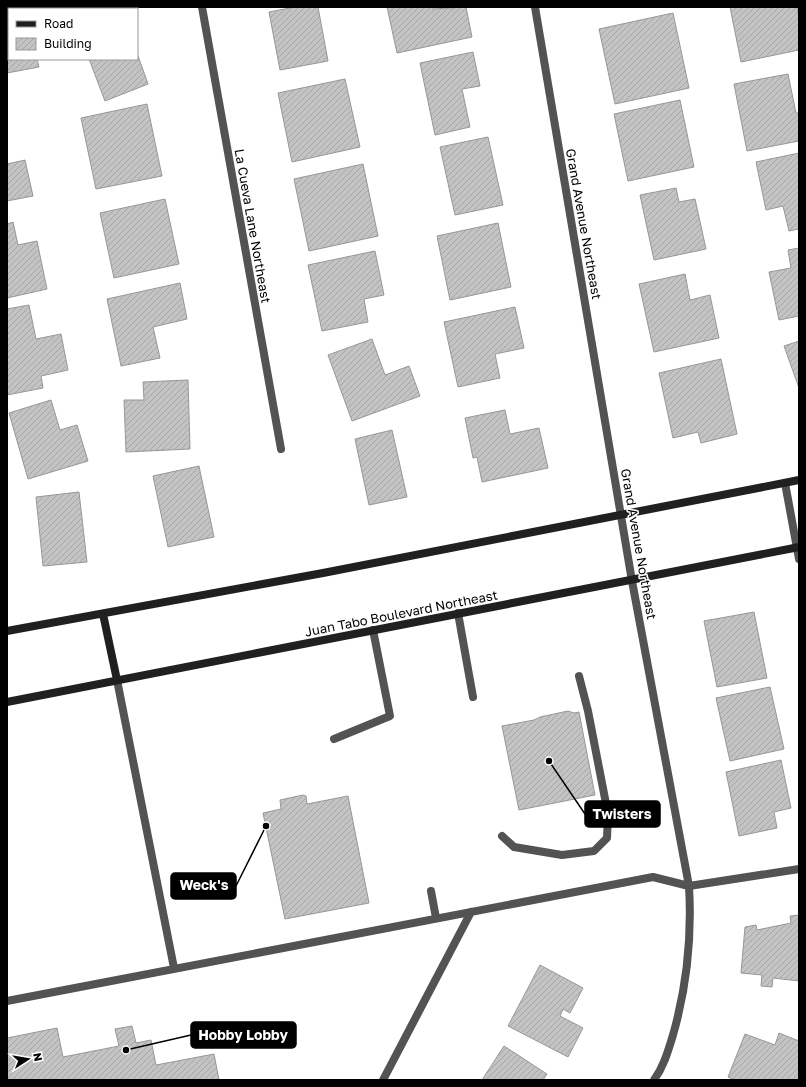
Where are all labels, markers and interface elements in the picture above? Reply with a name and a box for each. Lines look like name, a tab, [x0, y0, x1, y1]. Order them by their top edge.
legend	[8, 8, 138, 60]
text: Road	[44, 16, 73, 31]
text: Building	[44, 36, 92, 51]
street label: Grand Avenue Northeast	[563, 147, 605, 301]
street label: La Cueva Lane Northeast	[232, 148, 274, 304]
street label: Grand Avenue Northeast	[618, 467, 660, 621]
street label: Juan Tabo Boulevard Northeast	[303, 586, 499, 640]
callout: Twisters	[585, 801, 660, 827]
text: Twisters	[592, 805, 652, 822]
callout: Weck's	[171, 873, 236, 899]
text: Weck's	[179, 876, 229, 893]
callout: Hobby Lobby	[191, 1022, 296, 1048]
text: Hobby Lobby	[198, 1026, 288, 1043]
north arrow	[8, 1039, 48, 1079]
text: N	[31, 1051, 45, 1062]

